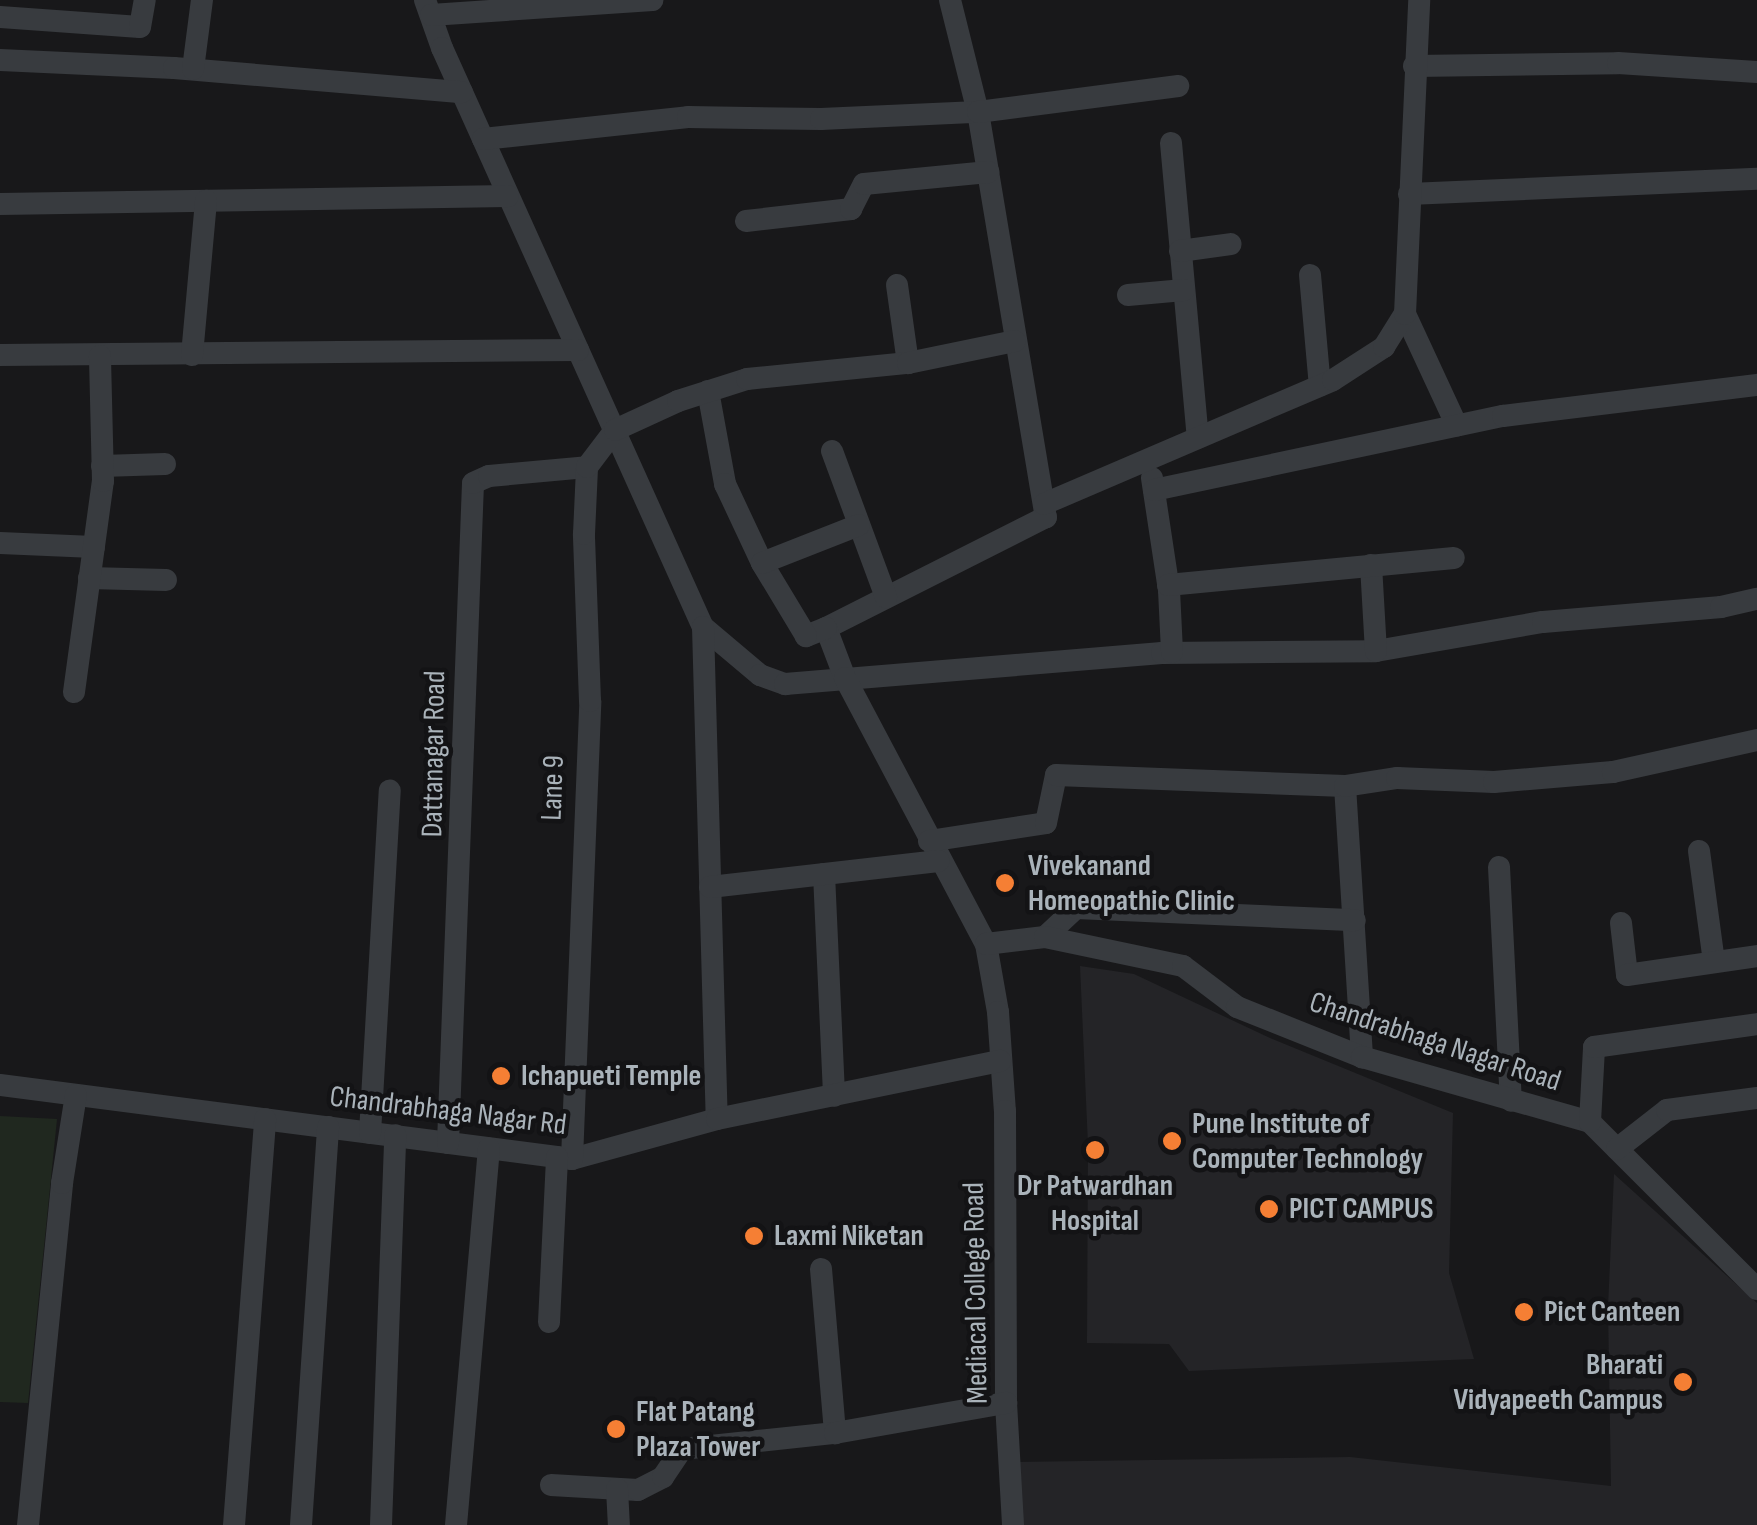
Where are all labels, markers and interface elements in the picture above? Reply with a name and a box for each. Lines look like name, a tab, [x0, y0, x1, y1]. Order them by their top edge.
street label: Dattanagar Road	[415, 670, 453, 838]
street label: Lane 9	[534, 755, 572, 821]
place label: Vivekanand Homeopathic Clinic	[1028, 848, 1235, 918]
marker: Vivekanand Homeopathic Clinic	[992, 870, 1018, 896]
street label: Chandrabhaga Nagar Road	[1305, 984, 1565, 1100]
place label: Ichapueti Temple	[521, 1058, 701, 1094]
marker: Ichapueti Temple	[490, 1065, 512, 1087]
street label: Chandrabhaga Nagar Rd	[328, 1079, 568, 1143]
place label: Pune Institute of Computer Technology	[1192, 1106, 1423, 1176]
marker: Pune Institute of Computer Technology	[1161, 1130, 1183, 1152]
marker: Dr Patwardhan Hospital	[1082, 1137, 1108, 1163]
place label: Dr Patwardhan Hospital	[1017, 1168, 1173, 1238]
street label: Mediacal College Road	[956, 1182, 996, 1404]
place label: PICT CAMPUS	[1289, 1191, 1433, 1227]
marker: PICT CAMPUS	[1258, 1198, 1280, 1220]
place label: Laxmi Niketan	[774, 1218, 924, 1254]
marker: Laxmi Niketan	[743, 1225, 765, 1247]
place label: Pict Canteen	[1544, 1294, 1680, 1330]
marker: Pict Canteen	[1513, 1301, 1535, 1323]
place label: Bharati Vidyapeeth Campus	[1453, 1347, 1663, 1418]
marker: Bharati Vidyapeeth Campus	[1672, 1371, 1694, 1393]
place label: Flat Patang Plaza Tower	[636, 1394, 761, 1464]
marker: Flat Patang Plaza Tower	[605, 1418, 627, 1440]

